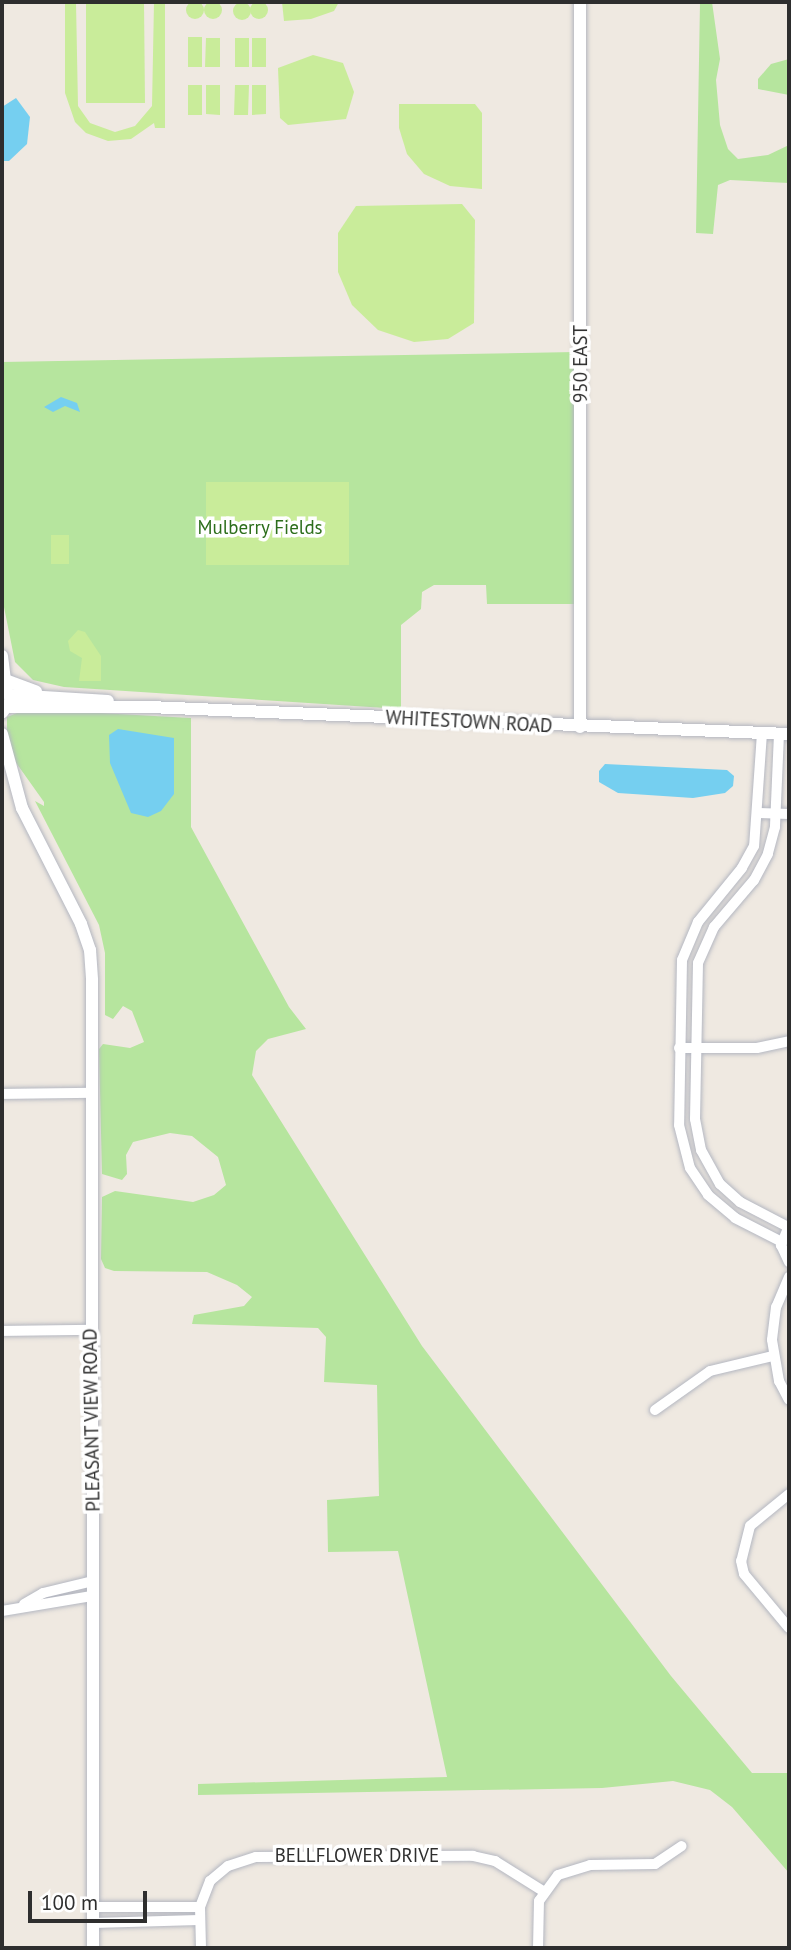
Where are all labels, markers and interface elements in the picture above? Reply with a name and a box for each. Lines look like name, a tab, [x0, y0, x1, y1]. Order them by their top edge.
street label: 950 EAST	[570, 325, 592, 403]
park label: Mulberry Fields	[197, 517, 323, 539]
street label: WHITESTOWN ROAD	[385, 706, 553, 738]
street label: PLEASANT VIEW ROAD	[79, 1327, 105, 1513]
street label: BELLFLOWER DRIVE	[275, 1845, 439, 1867]
scale bar	[32, 1876, 150, 1920]
text: 100 m	[41, 1889, 98, 1916]

